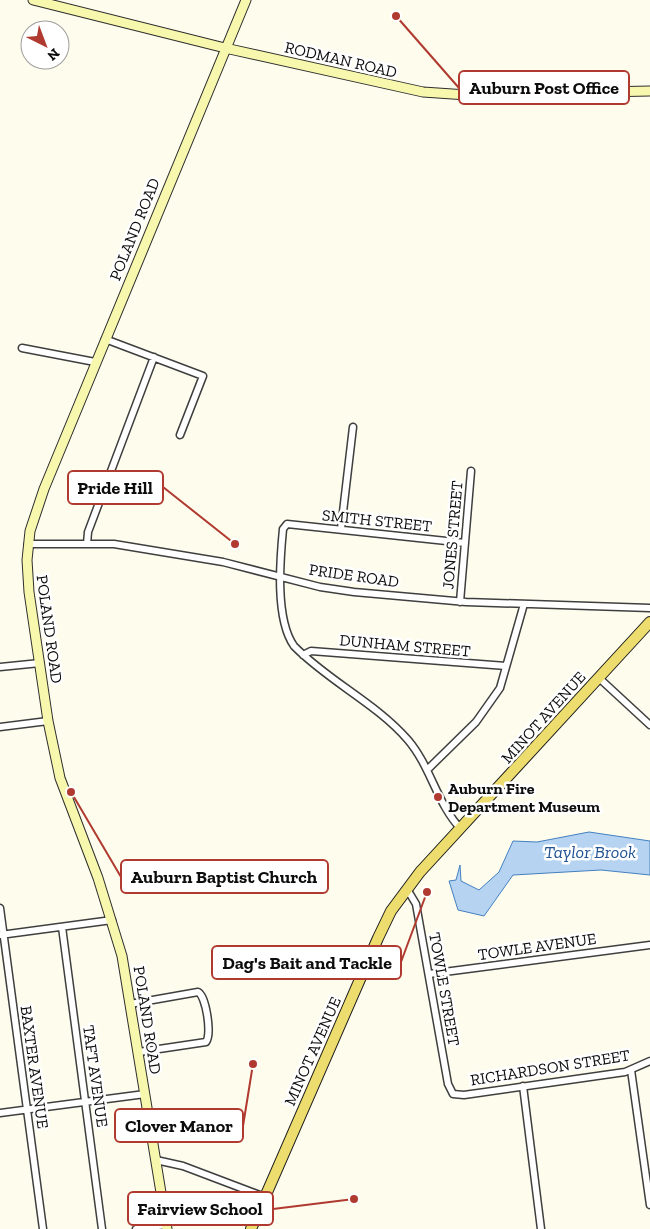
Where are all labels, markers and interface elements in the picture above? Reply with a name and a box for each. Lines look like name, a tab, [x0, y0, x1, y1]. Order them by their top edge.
north arrow	[20, 20, 70, 70]
street label: RODMAN ROAD	[283, 37, 399, 82]
text: N	[43, 44, 63, 64]
callout: Auburn Post Office	[459, 71, 629, 104]
text: Auburn Post Office	[469, 77, 619, 99]
street label: POLAND ROAD	[105, 175, 164, 283]
callout: Pride Hill	[68, 471, 163, 504]
text: Pride Hill	[77, 477, 153, 499]
street label: JONES STREET	[438, 480, 467, 590]
street label: SMITH STREET	[321, 505, 433, 536]
street label: PRIDE ROAD	[308, 560, 400, 591]
street label: POLAND ROAD	[33, 574, 67, 684]
street label: DUNHAM STREET	[339, 630, 471, 661]
street label: MINOT AVENUE	[497, 667, 590, 767]
place label: Auburn Fire Department Museum	[448, 779, 600, 816]
marker: Auburn Fire Department Museum	[432, 791, 444, 803]
water label: Taylor Brook	[544, 841, 636, 863]
callout: Auburn Baptist Church	[121, 860, 328, 893]
text: Auburn Baptist Church	[131, 866, 318, 888]
street label: TOWLE AVENUE	[477, 929, 597, 964]
street label: TOWLE STREET	[425, 931, 464, 1047]
callout: Dag's Bait and Tackle	[212, 946, 401, 979]
text: Dag's Bait and Tackle	[222, 952, 392, 974]
street label: POLAND ROAD	[130, 965, 165, 1075]
street label: MINOT AVENUE	[280, 994, 345, 1109]
street label: BAXTER AVENUE	[16, 1004, 53, 1130]
street label: TAFT AVENUE	[79, 1024, 112, 1128]
street label: RICHARDSON STREET	[469, 1045, 631, 1089]
callout: Clover Manor	[115, 1109, 243, 1142]
text: Clover Manor	[125, 1115, 233, 1137]
callout: Fairview School	[128, 1192, 273, 1225]
text: Fairview School	[137, 1198, 263, 1220]

